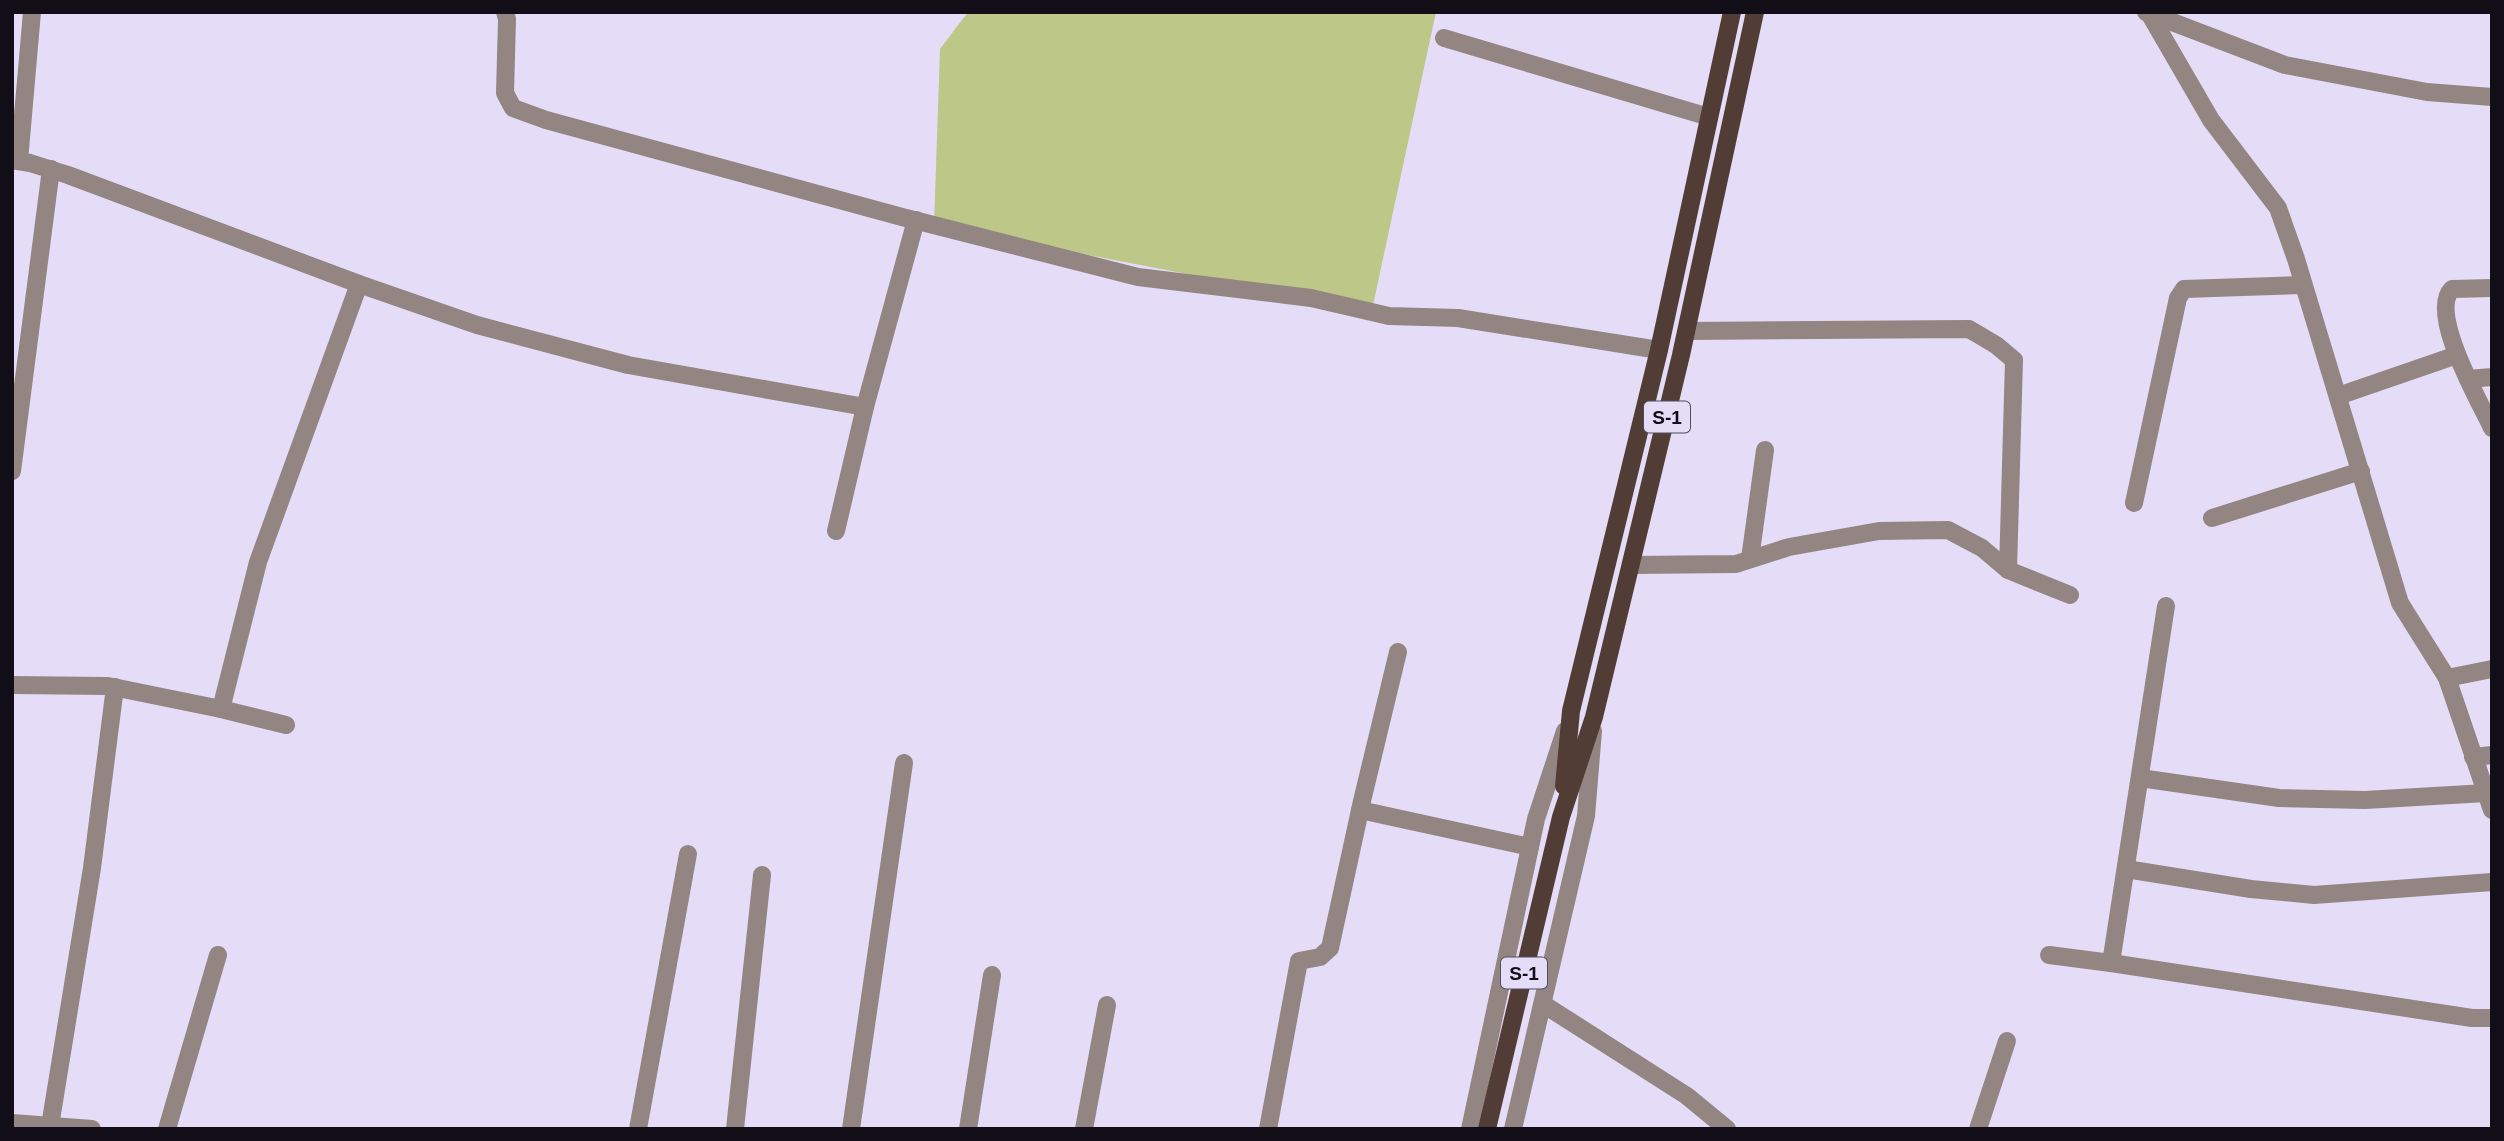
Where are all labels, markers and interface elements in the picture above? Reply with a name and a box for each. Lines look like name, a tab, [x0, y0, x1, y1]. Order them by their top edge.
road number: S-1	[1644, 402, 1690, 432]
road number: S-1	[1501, 958, 1547, 988]

